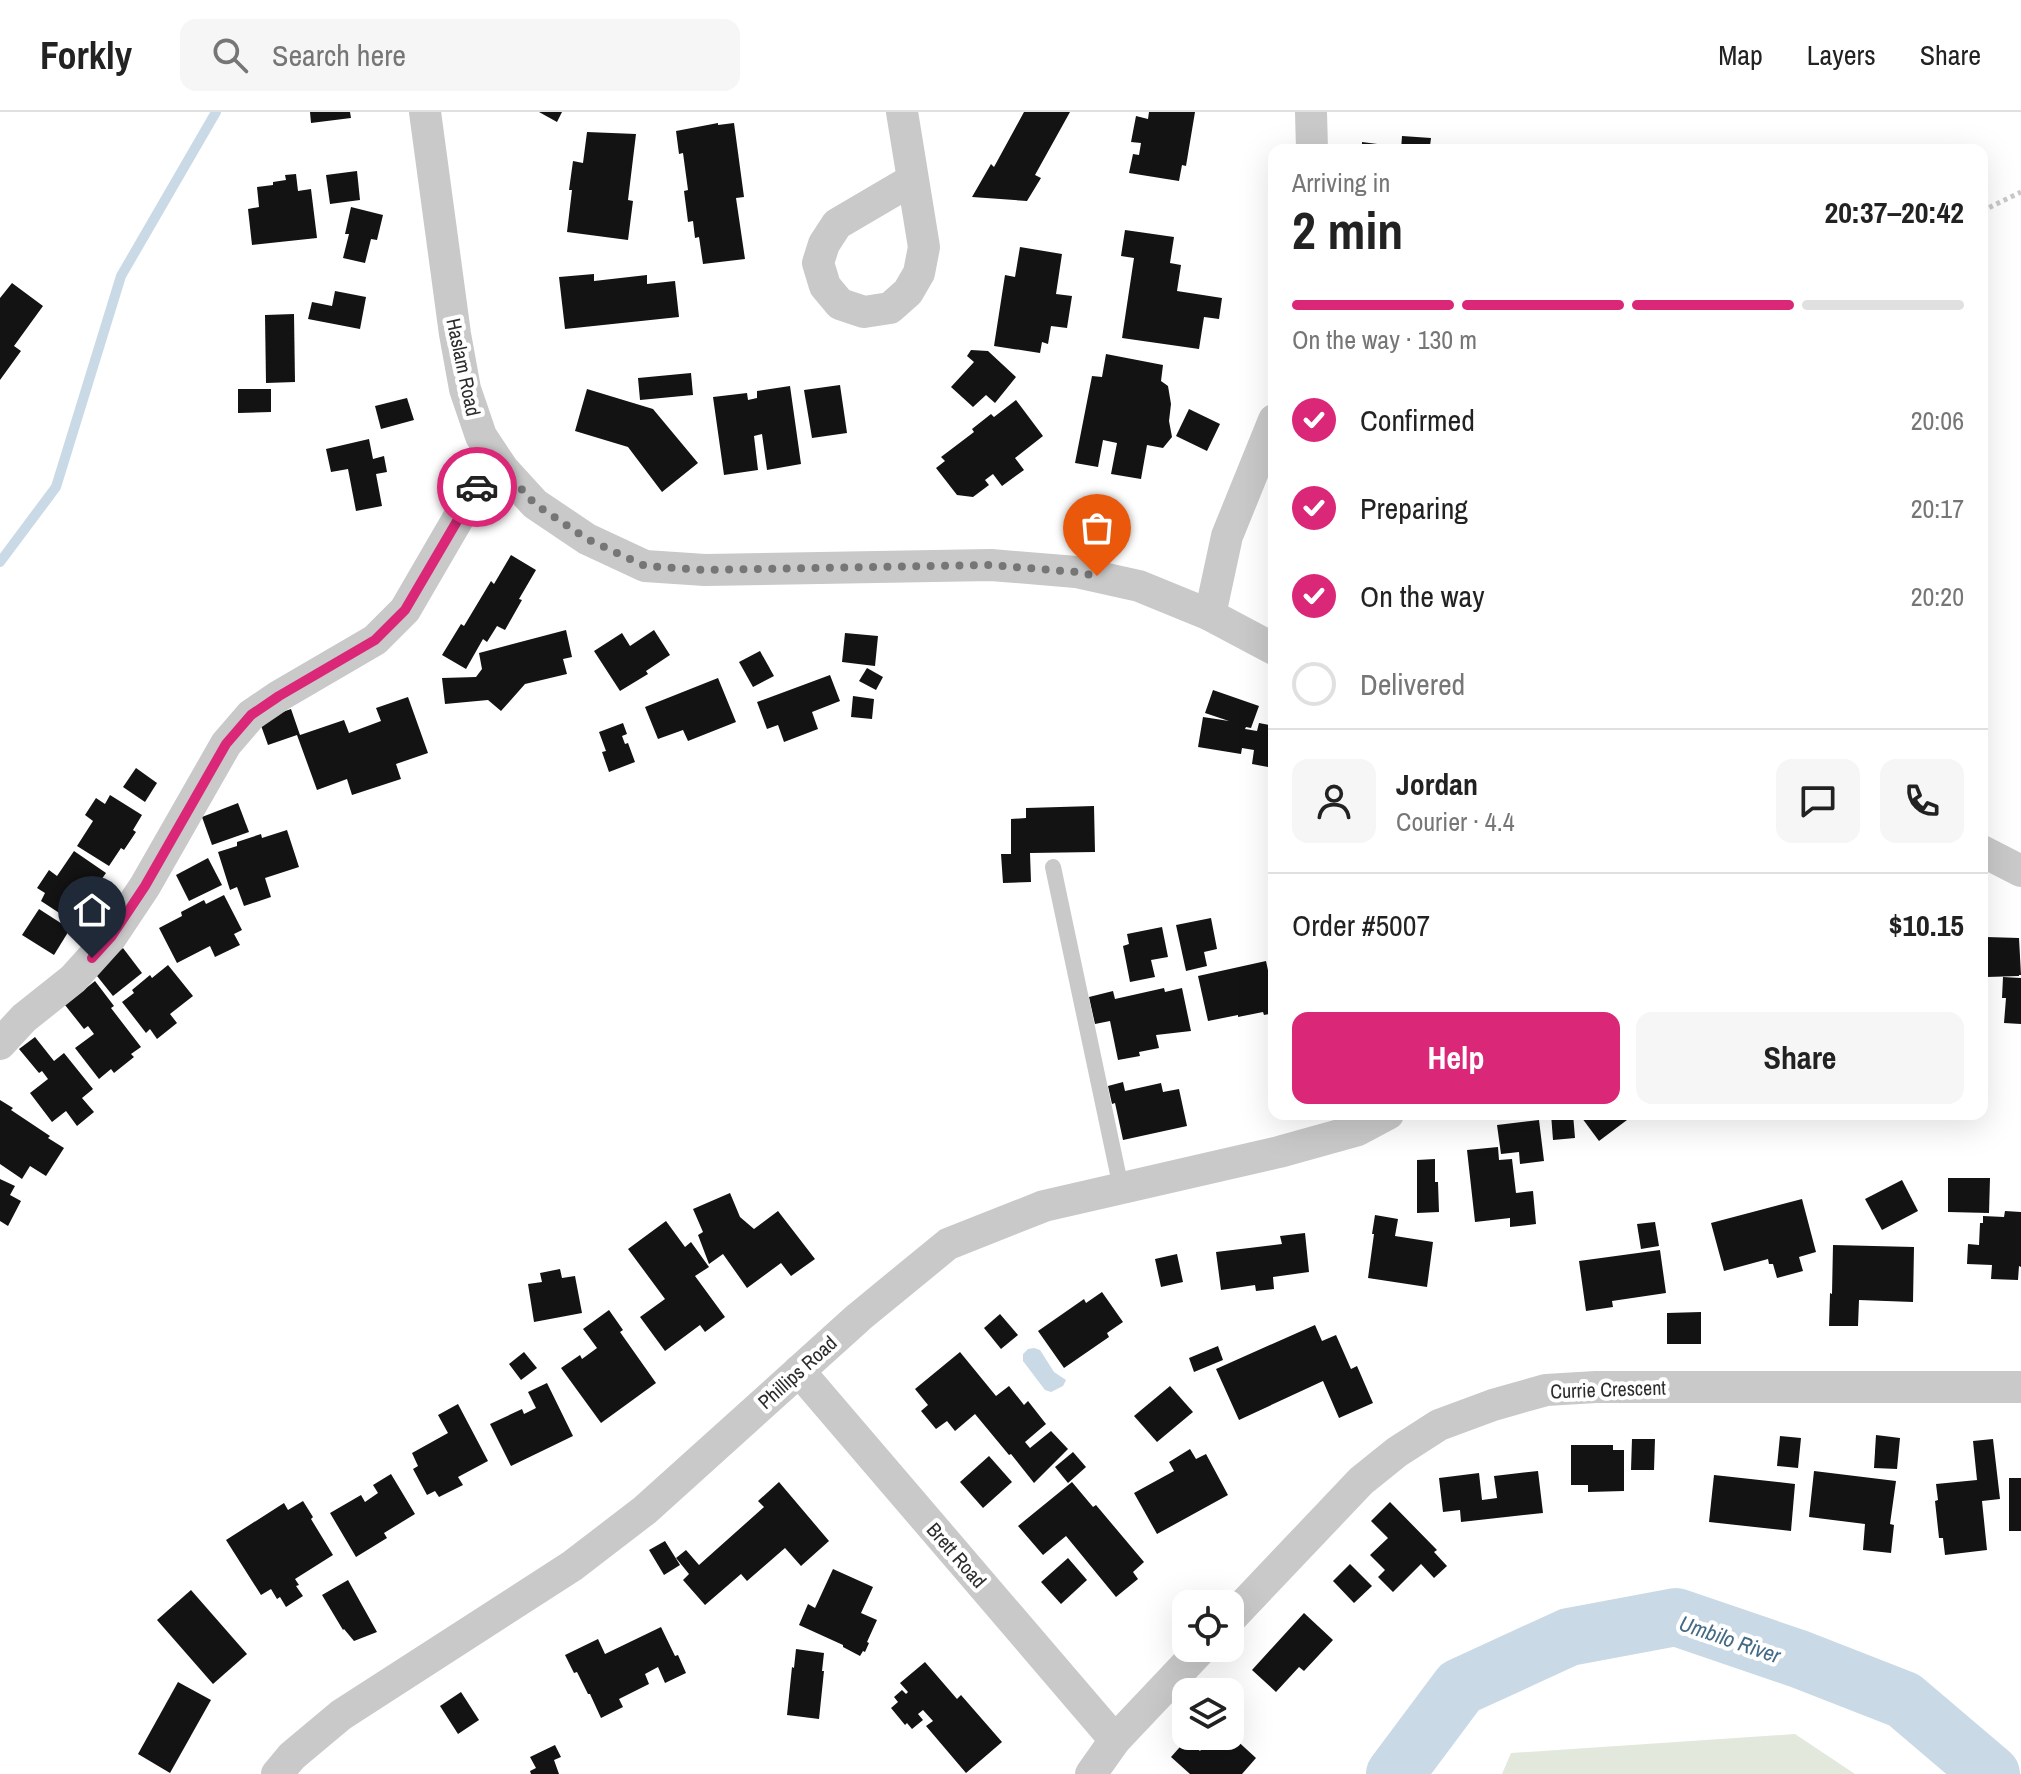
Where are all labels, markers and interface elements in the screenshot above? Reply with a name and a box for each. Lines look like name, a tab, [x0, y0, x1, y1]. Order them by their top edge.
search box	[180, 19, 740, 91]
text: Forkly	[40, 30, 132, 81]
icon: search	[208, 33, 252, 77]
text: Search here	[272, 35, 406, 75]
text: Map	[1718, 36, 1763, 74]
text: Layers	[1807, 36, 1876, 74]
text: Share	[1920, 36, 1981, 74]
text: Arriving in	[1292, 165, 1390, 200]
text: 20:37–20:42	[1825, 192, 1964, 232]
text: 2 min	[1292, 195, 1403, 265]
street label: Haslam Road	[440, 316, 488, 418]
text: On the way · 130 m	[1292, 322, 1477, 357]
icon: check	[1292, 398, 1336, 442]
text: Confirmed	[1360, 400, 1475, 440]
text: 20:06	[1911, 403, 1964, 438]
courier	[437, 447, 517, 527]
icon: car	[455, 465, 499, 509]
icon: check	[1292, 486, 1336, 530]
text: Preparing	[1360, 488, 1468, 528]
text: 20:17	[1911, 491, 1964, 526]
pin	[1063, 494, 1131, 576]
icon: bag	[1075, 506, 1119, 550]
icon: check	[1292, 574, 1336, 618]
text: On the way	[1360, 576, 1484, 616]
text: 20:20	[1911, 579, 1964, 614]
text: Delivered	[1360, 664, 1465, 704]
button: person	[1292, 759, 1376, 843]
button: chat	[1776, 759, 1860, 843]
button: phone	[1880, 759, 1964, 843]
text: Jordan	[1396, 764, 1478, 804]
text: Courier · 4.4	[1396, 804, 1515, 839]
pin	[58, 876, 126, 958]
icon: home	[70, 888, 114, 932]
text: Order #5007	[1292, 905, 1430, 945]
text: $10.15	[1889, 905, 1964, 945]
button: Help	[1292, 1012, 1620, 1104]
button: Share	[1636, 1012, 1964, 1104]
street label: Phillips Road	[752, 1329, 842, 1415]
street label: Currie Crescent	[1550, 1373, 1667, 1405]
street label: Brett Road	[921, 1517, 993, 1593]
map controls	[1172, 1590, 1244, 1750]
button: locate	[1172, 1590, 1244, 1662]
water label: Umbilo River	[1675, 1608, 1786, 1671]
button: layers	[1172, 1678, 1244, 1750]

